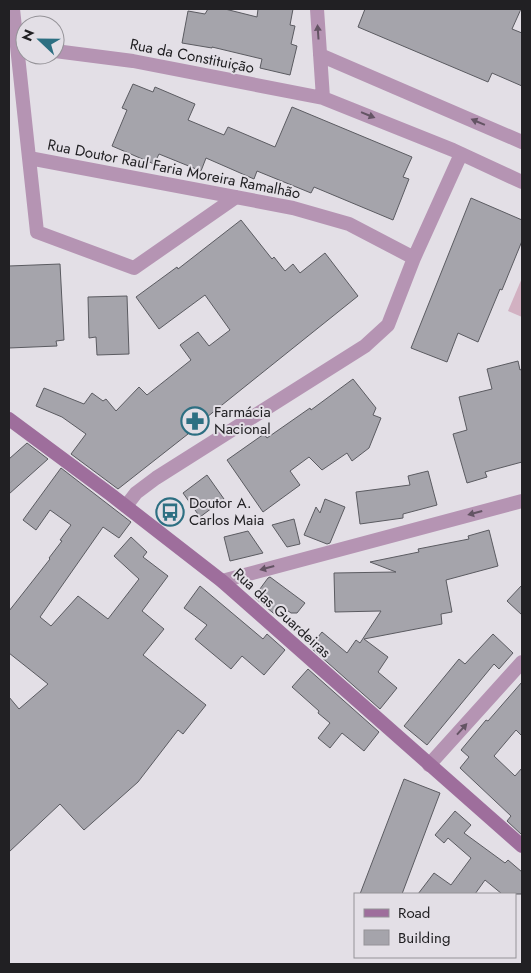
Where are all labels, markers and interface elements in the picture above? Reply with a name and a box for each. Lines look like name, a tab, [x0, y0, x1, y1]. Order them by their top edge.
north arrow	[15, 15, 65, 65]
one-way arrow	[314, 24, 322, 40]
text: N	[17, 26, 39, 44]
street label: Rua da Constituição	[128, 33, 256, 79]
one-way arrow	[361, 112, 375, 120]
one-way arrow	[471, 118, 485, 126]
street label: Rua Doutor Raul Faria Moreira Ramalhão	[46, 134, 302, 204]
place label: Farmácia Nacional	[214, 401, 271, 440]
pharmacy icon: Farmácia Nacional	[180, 406, 210, 436]
place label: Doutor A. Carlos Maia	[189, 492, 264, 531]
bus stop icon: Doutor A. Carlos Maia	[155, 497, 185, 527]
one-way arrow	[468, 509, 483, 517]
street label: Rua das Guardeiras	[228, 563, 336, 663]
one-way arrow	[260, 565, 275, 573]
one-way arrow	[456, 723, 468, 735]
legend	[354, 893, 516, 958]
text: Road	[398, 902, 430, 924]
text: Building	[398, 927, 450, 949]

